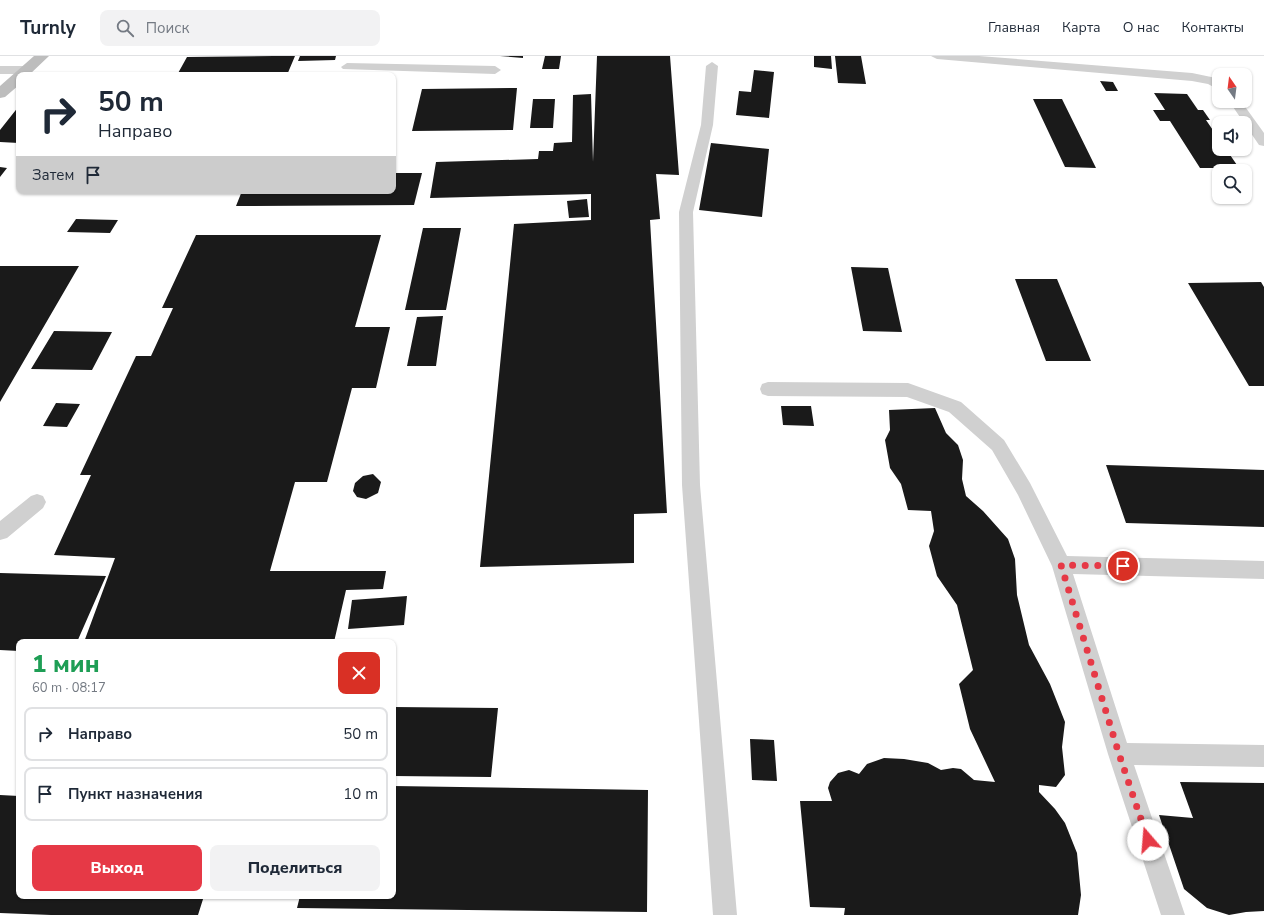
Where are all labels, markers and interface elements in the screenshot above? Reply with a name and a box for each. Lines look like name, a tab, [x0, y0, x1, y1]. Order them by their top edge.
search box	[100, 10, 380, 46]
text: Turnly	[20, 15, 76, 41]
icon: search	[114, 17, 136, 39]
text: Поиск	[146, 18, 189, 38]
text: Главная	[988, 18, 1040, 37]
text: Карта	[1062, 18, 1101, 37]
text: О нас	[1123, 18, 1159, 37]
text: Контакты	[1181, 18, 1244, 37]
north arrow	[1212, 68, 1252, 108]
map controls	[1212, 68, 1252, 204]
text: 50 m	[98, 83, 164, 121]
icon: right	[32, 88, 84, 140]
button: sound	[1212, 116, 1252, 156]
text: Направо	[98, 119, 172, 143]
icon: arrive	[82, 164, 104, 186]
button: search	[1212, 164, 1252, 204]
text: Затем	[32, 165, 74, 185]
pin	[1106, 549, 1140, 583]
icon: arrive	[1112, 555, 1134, 577]
text: 1 мин	[32, 648, 100, 680]
button: close	[338, 652, 380, 694]
text: 60 m · 08:17	[32, 679, 106, 697]
icon: right	[34, 723, 56, 745]
text: Направо	[68, 724, 132, 744]
text: 50 m	[343, 724, 378, 744]
icon: arrive	[34, 783, 56, 805]
text: Пункт назначения	[68, 784, 203, 804]
text: 10 m	[343, 784, 378, 804]
position arrow	[1127, 819, 1169, 861]
button: Выход	[32, 845, 202, 891]
button: Поделиться	[210, 845, 380, 891]

